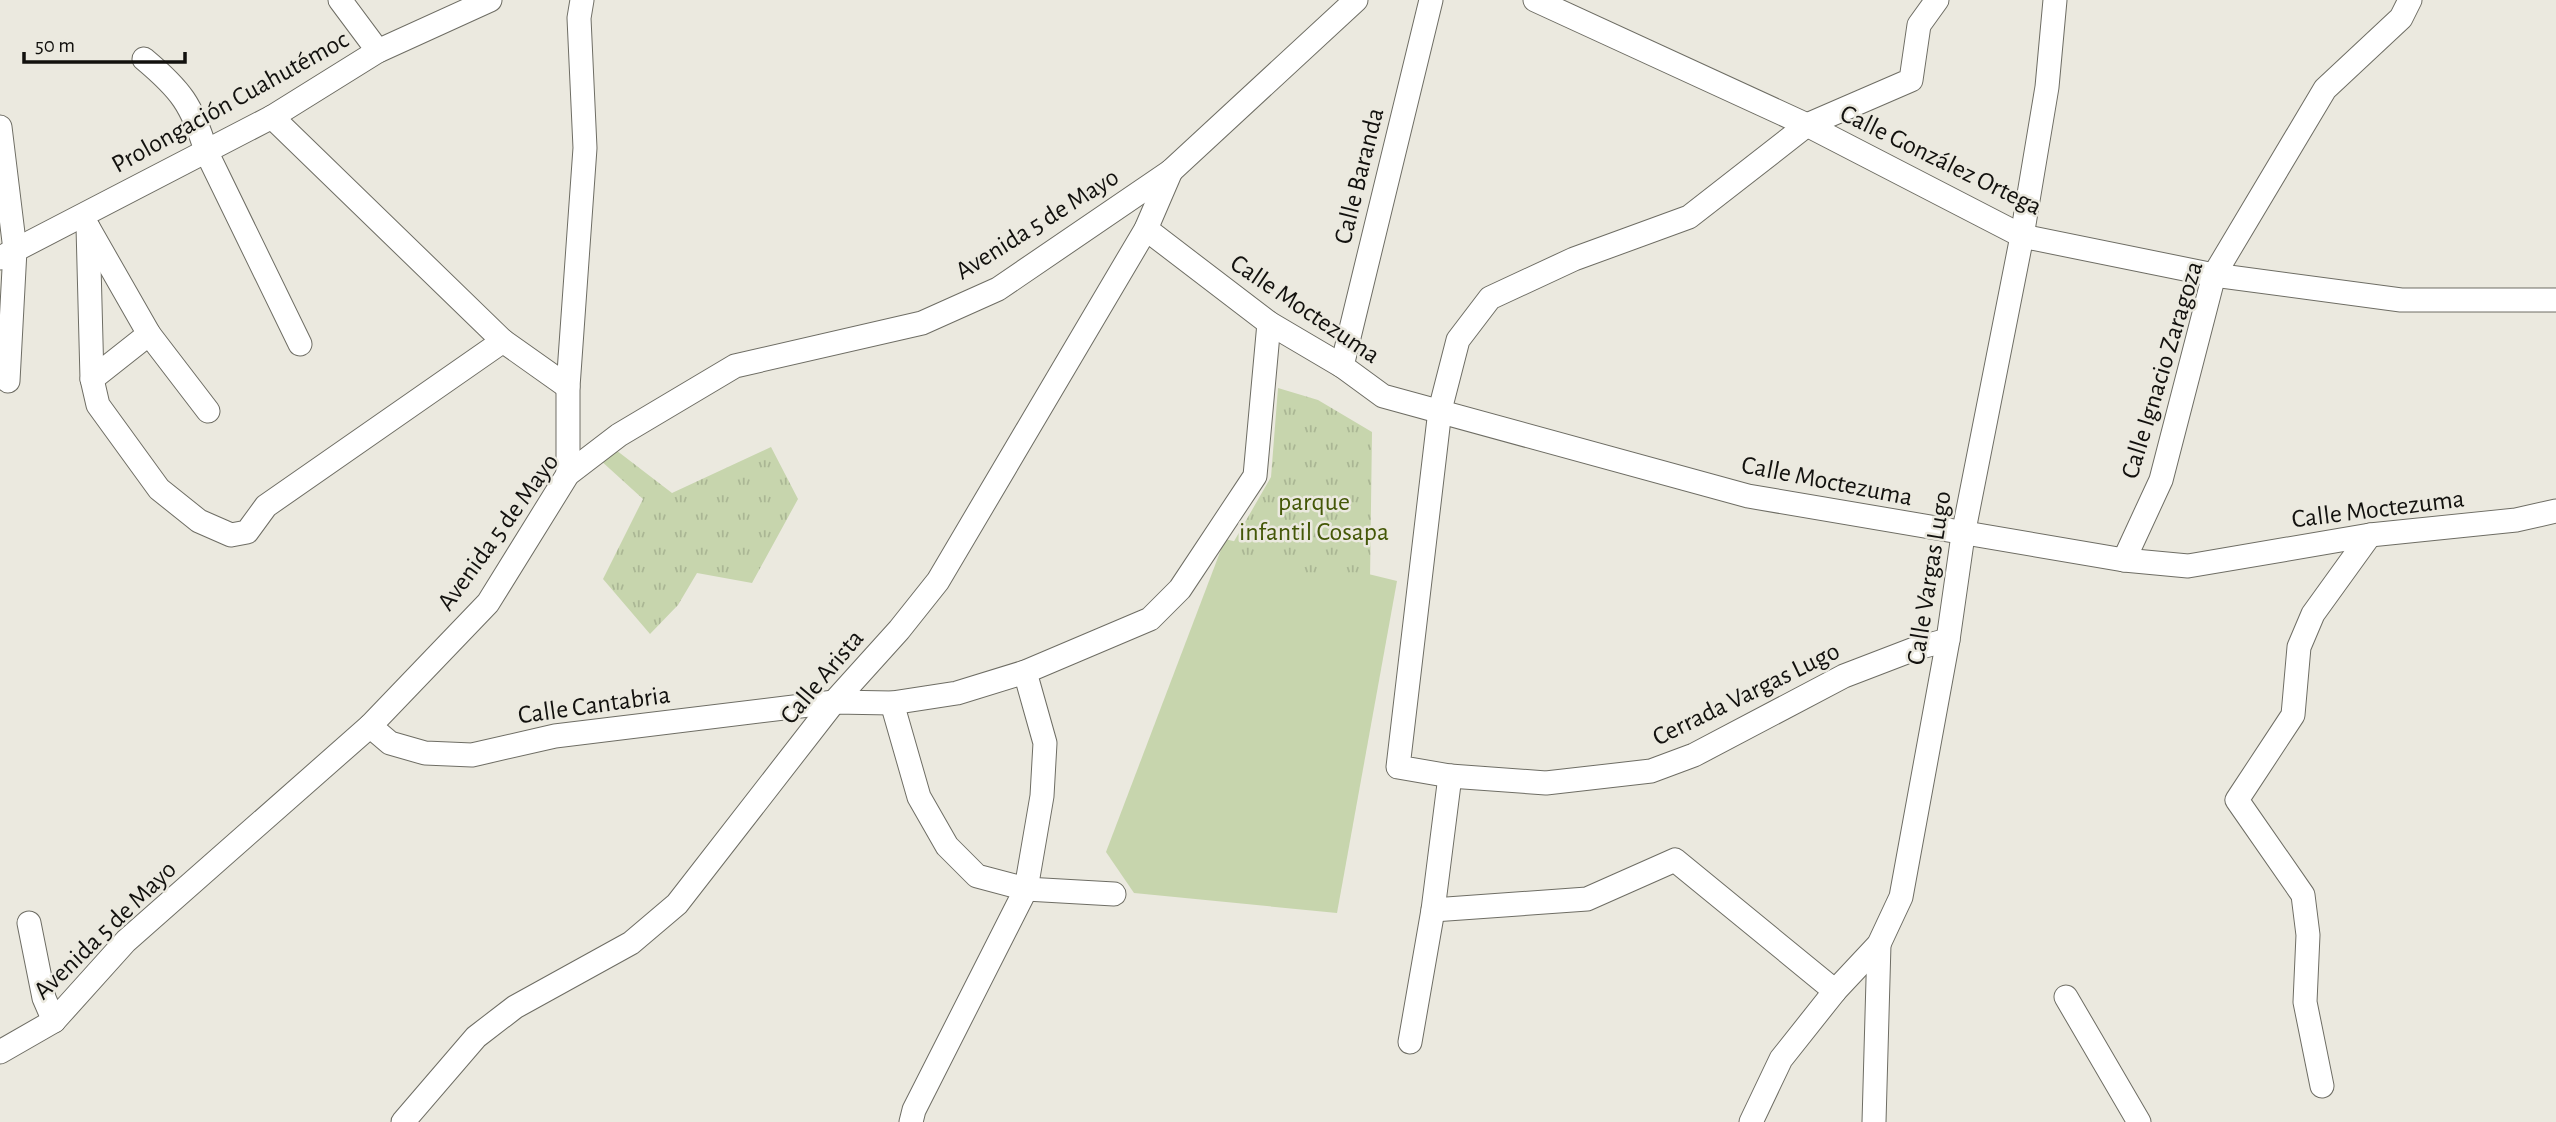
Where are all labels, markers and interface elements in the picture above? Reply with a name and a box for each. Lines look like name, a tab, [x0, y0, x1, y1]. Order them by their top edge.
scale bar	[24, 21, 186, 65]
street label: Prolongación Cuahutémoc	[107, 26, 353, 178]
text: 50 m	[35, 35, 75, 56]
street label: Calle González Ortega	[1836, 100, 2046, 220]
street label: Calle Baranda	[1330, 105, 1388, 247]
street label: Avenida 5 de Mayo	[951, 163, 1123, 285]
street label: Calle Moctezuma	[1226, 250, 1384, 368]
street label: Calle Ignacio Zaragoza	[2117, 258, 2207, 482]
street label: Avenida 5 de Mayo	[433, 449, 563, 615]
street label: Calle Moctezuma	[1739, 452, 1915, 510]
street label: Calle Moctezuma	[2290, 486, 2466, 532]
park label: parque infantil Cosapa	[1239, 489, 1389, 545]
street label: Calle Vargas Lugo	[1902, 489, 1956, 667]
street label: Calle Arista	[775, 625, 869, 729]
street label: Cerrada Vargas Lugo	[1648, 638, 1844, 750]
street label: Calle Cantabria	[516, 681, 672, 729]
street label: Avenida 5 de Mayo	[29, 856, 181, 1004]

